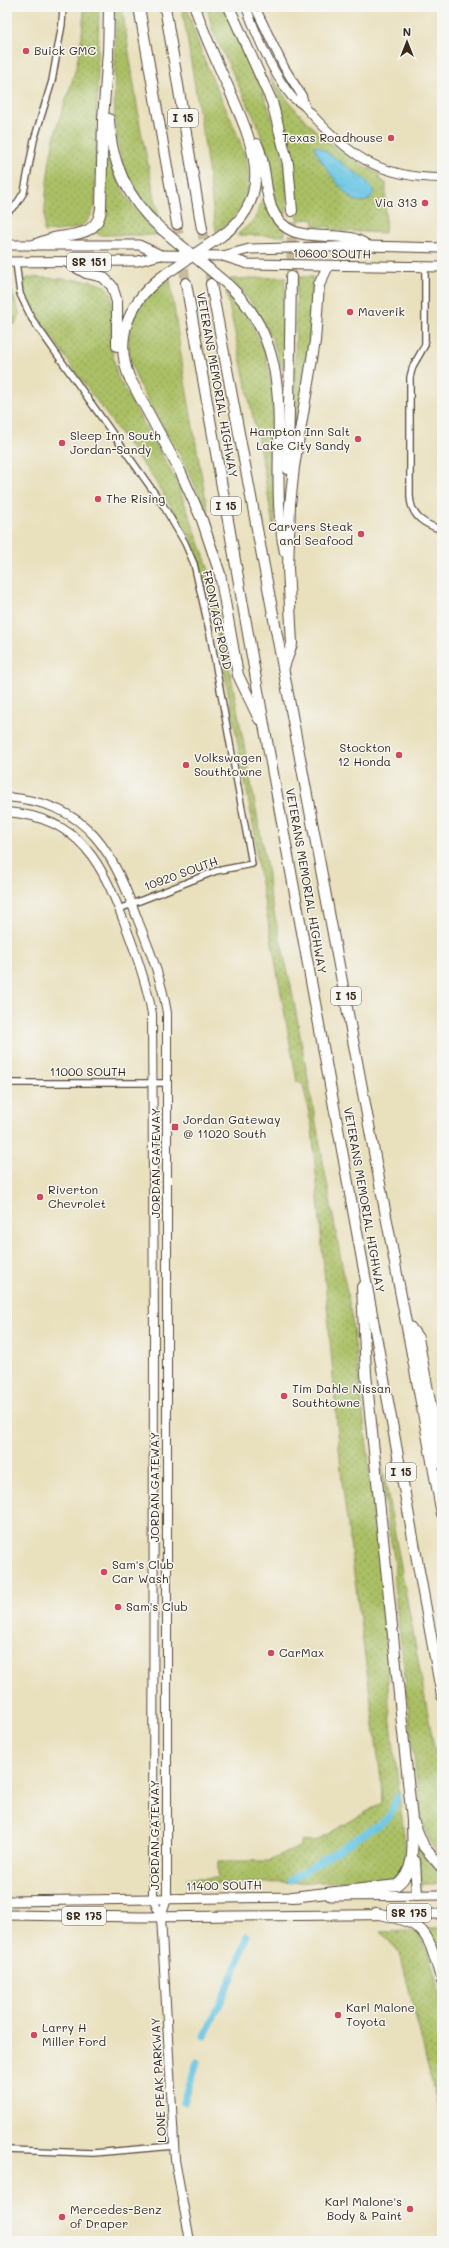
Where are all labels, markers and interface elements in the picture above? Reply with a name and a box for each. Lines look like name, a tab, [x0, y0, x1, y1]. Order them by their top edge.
north arrow	[387, 22, 427, 62]
text: N	[403, 24, 411, 39]
place label: Buick GMC	[34, 42, 96, 58]
marker: Buick GMC	[21, 46, 31, 56]
road number: I 15	[168, 109, 198, 127]
place label: Texas Roadhouse	[282, 129, 383, 145]
marker: Texas Roadhouse	[386, 133, 396, 143]
place label: Via 313	[375, 194, 417, 210]
marker: Via 313	[420, 198, 430, 208]
street label: 10600 SOUTH	[293, 244, 371, 262]
road number: SR 151	[67, 253, 111, 271]
street label: VETERANS MEMORIAL HIGHWAY	[194, 291, 242, 479]
place label: Maverik	[358, 303, 405, 319]
marker: Maverik	[345, 307, 355, 317]
place label: Hampton Inn Salt Lake City Sandy	[249, 423, 350, 453]
place label: Sleep Inn South Jordan-Sandy	[70, 427, 161, 457]
marker: Hampton Inn Salt Lake City Sandy	[353, 434, 363, 444]
marker: Sleep Inn South Jordan-Sandy	[57, 438, 67, 448]
place label: The Rising	[106, 490, 165, 506]
marker: The Rising	[93, 494, 103, 504]
road number: I 15	[211, 497, 241, 515]
place label: Carvers Steak and Seafood	[268, 518, 353, 548]
marker: Carvers Steak and Seafood	[356, 529, 366, 539]
street label: FRONTAGE ROAD	[200, 569, 236, 671]
place label: Stockton 12 Honda	[338, 739, 391, 769]
place label: Volkswagen Southtowne	[194, 749, 262, 779]
marker: Stockton 12 Honda	[394, 750, 404, 760]
marker: Volkswagen Southtowne	[181, 760, 191, 770]
street label: VETERANS MEMORIAL HIGHWAY	[283, 787, 331, 975]
street label: 10920 SOUTH	[142, 852, 220, 894]
road number: I 15	[331, 987, 361, 1005]
street label: 11000 SOUTH	[50, 1063, 126, 1079]
street label: VETERANS MEMORIAL HIGHWAY	[341, 1106, 389, 1294]
street label: JORDAN GATEWAY	[147, 1108, 163, 1218]
place label: Jordan Gateway @ 11020 South	[183, 1111, 280, 1141]
marker: Jordan Gateway @ 11020 South	[170, 1122, 180, 1132]
place label: Riverton Chevrolet	[48, 1181, 106, 1211]
marker: Riverton Chevrolet	[35, 1192, 45, 1202]
place label: Tim Dahle Nissan Southtowne	[292, 1380, 391, 1410]
marker: Tim Dahle Nissan Southtowne	[279, 1391, 289, 1401]
street label: JORDAN GATEWAY	[146, 1432, 162, 1542]
road number: I 15	[386, 1463, 416, 1481]
place label: Sam's Club Car Wash	[112, 1556, 174, 1586]
marker: Sam's Club Car Wash	[99, 1567, 109, 1577]
place label: Sam's Club	[126, 1598, 188, 1614]
marker: Sam's Club	[113, 1602, 123, 1612]
place label: CarMax	[279, 1644, 324, 1660]
marker: CarMax	[266, 1648, 276, 1658]
street label: JORDAN GATEWAY	[146, 1780, 162, 1890]
street label: 11400 SOUTH	[186, 1876, 262, 1894]
road number: SR 175	[387, 1904, 431, 1922]
road number: SR 175	[62, 1907, 106, 1925]
place label: Karl Malone Toyota	[346, 1999, 415, 2029]
marker: Karl Malone Toyota	[333, 2010, 343, 2020]
street label: LONE PEAK PARKWAY	[147, 2017, 169, 2143]
place label: Larry H Miller Ford	[42, 2019, 106, 2049]
marker: Larry H Miller Ford	[29, 2030, 39, 2040]
place label: Karl Malone's Body & Paint	[325, 2193, 402, 2223]
place label: Mercedes-Benz of Draper	[70, 2201, 162, 2231]
marker: Karl Malone's Body & Paint	[405, 2204, 415, 2214]
marker: Mercedes-Benz of Draper	[57, 2212, 67, 2222]

